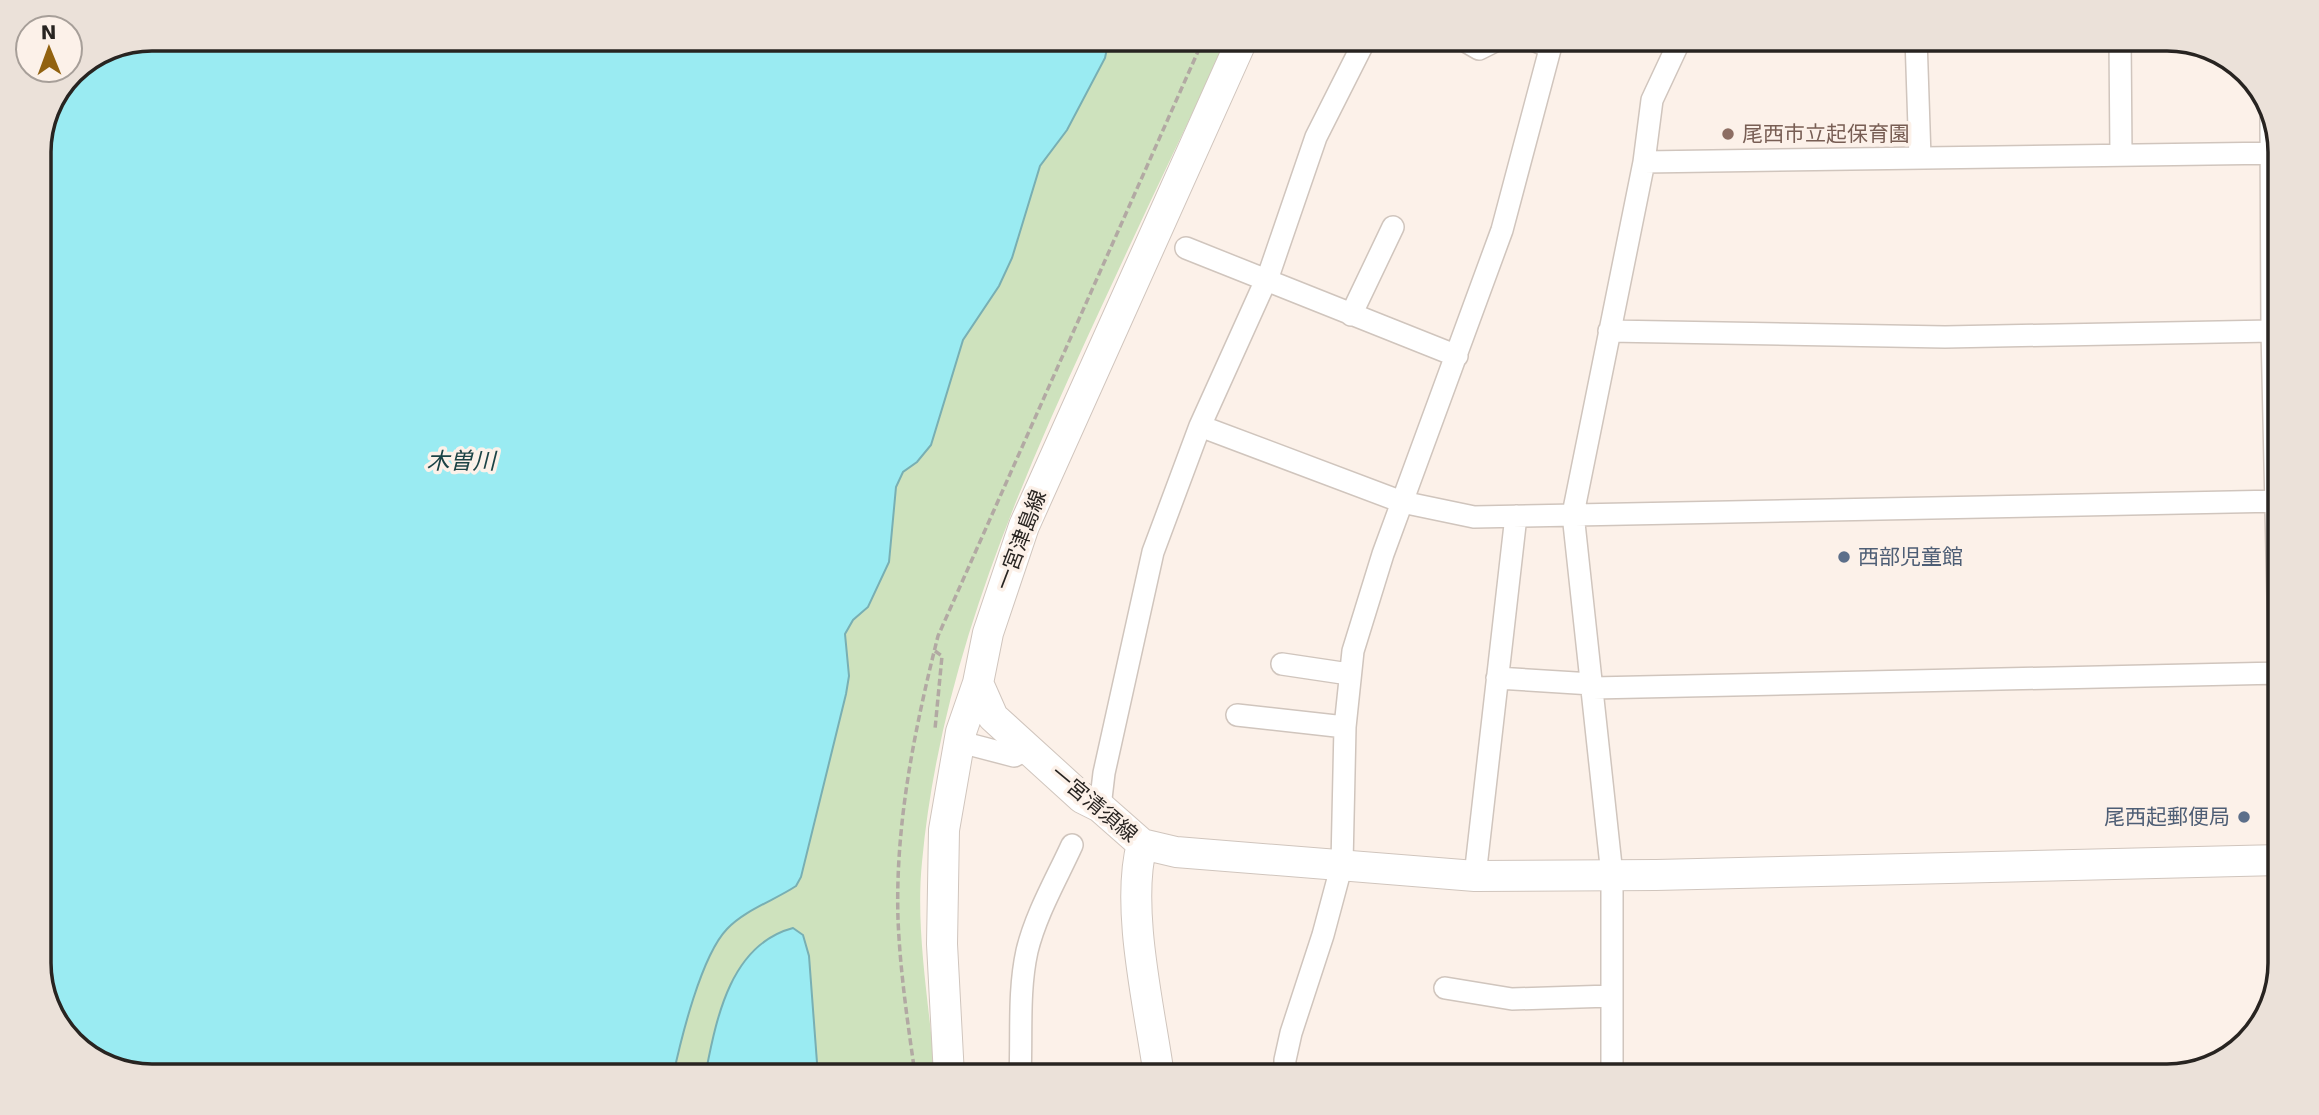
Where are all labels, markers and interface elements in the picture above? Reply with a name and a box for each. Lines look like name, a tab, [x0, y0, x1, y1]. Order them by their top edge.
north arrow	[14, 14, 84, 84]
text: N	[41, 21, 57, 43]
place label: 尾西市立起保育園	[1742, 122, 1910, 146]
marker: 尾西市立起保育園	[1720, 126, 1736, 142]
water label: 木曽川	[427, 448, 499, 474]
street label: 一宮津島線	[991, 487, 1051, 593]
place label: 西部児童館	[1858, 545, 1963, 569]
marker: 西部児童館	[1836, 549, 1852, 565]
street label: 一宮清須線	[1046, 761, 1142, 847]
place label: 尾西起郵便局	[2104, 805, 2230, 829]
marker: 尾西起郵便局	[2236, 809, 2252, 825]

